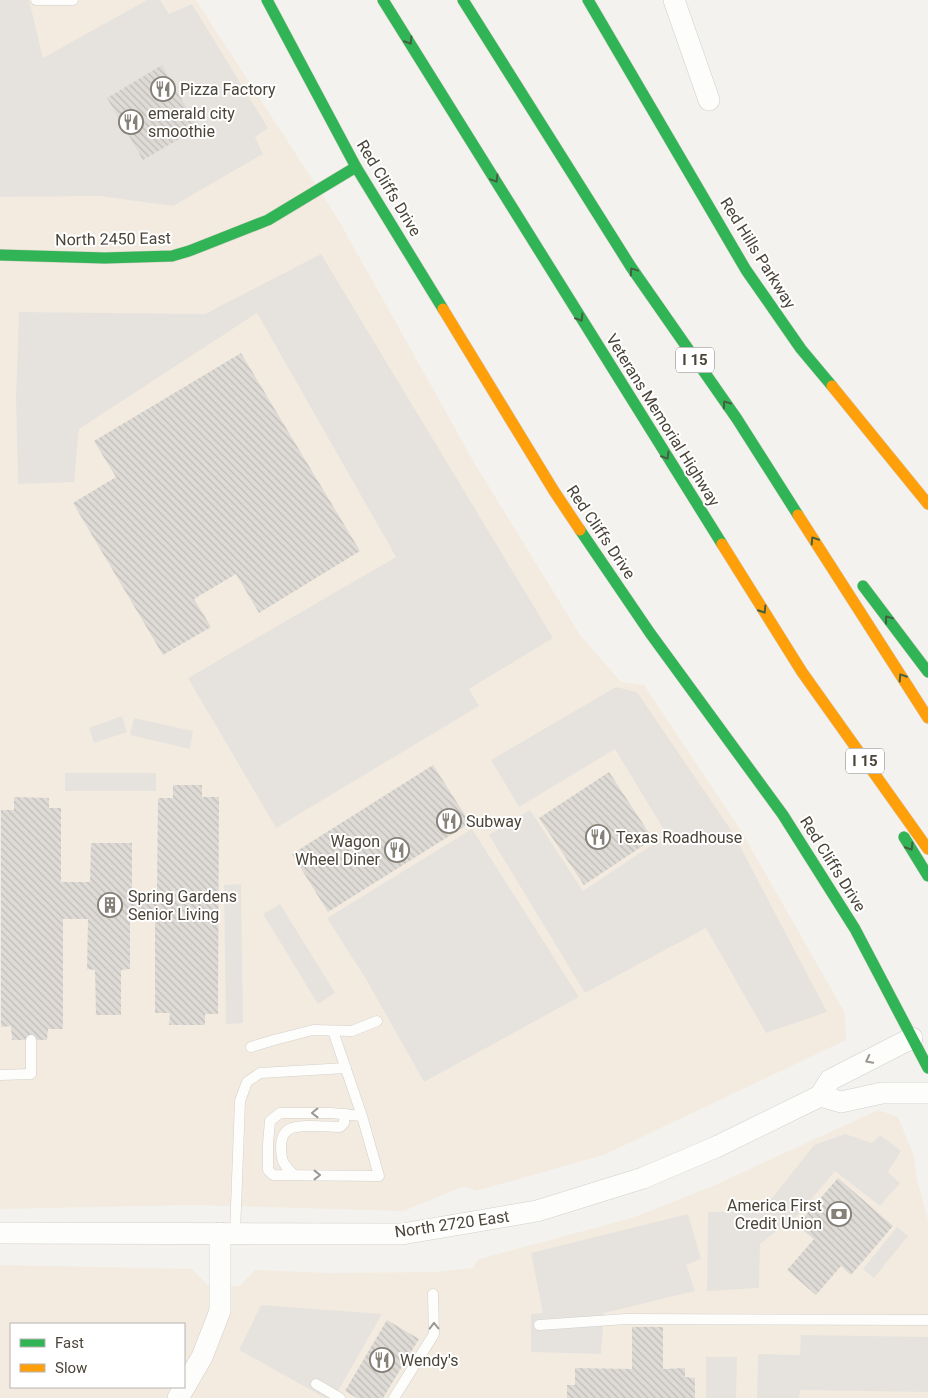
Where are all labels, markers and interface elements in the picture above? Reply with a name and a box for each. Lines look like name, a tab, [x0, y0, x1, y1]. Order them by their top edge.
one-way arrow	[403, 36, 412, 45]
restaurant icon: Pizza Factory	[150, 76, 176, 102]
place label: Pizza Factory	[180, 80, 276, 99]
place label: emerald city smoothie	[148, 104, 235, 141]
restaurant icon: emerald city smoothie	[118, 109, 144, 135]
street label: Red Cliffs Drive	[353, 136, 425, 240]
one-way arrow	[488, 174, 498, 183]
street label: Red Hills Parkway	[716, 194, 800, 312]
street label: North 2450 East	[55, 228, 171, 250]
one-way arrow	[630, 267, 639, 276]
one-way arrow	[574, 312, 584, 321]
street label: Veterans Memorial Highway	[602, 330, 724, 510]
road number: I 15	[676, 348, 714, 372]
one-way arrow	[723, 400, 732, 410]
one-way arrow	[660, 450, 670, 459]
street label: Red Cliffs Drive	[563, 482, 639, 582]
one-way arrow	[811, 537, 820, 546]
one-way arrow	[756, 604, 766, 613]
one-way arrow	[885, 615, 894, 625]
one-way arrow	[898, 674, 908, 683]
road number: I 15	[846, 748, 884, 774]
restaurant icon: Subway	[436, 808, 462, 834]
place label: Subway	[466, 812, 522, 831]
street label: Red Cliffs Drive	[796, 813, 870, 915]
restaurant icon: Texas Roadhouse	[585, 824, 611, 850]
place label: Texas Roadhouse	[616, 828, 742, 847]
place label: Wagon Wheel Diner	[295, 832, 381, 869]
restaurant icon: Wagon Wheel Diner	[384, 837, 410, 863]
one-way arrow	[904, 842, 914, 851]
place label: Spring Gardens Senior Living	[128, 887, 237, 924]
building icon: Spring Gardens Senior Living	[97, 892, 123, 918]
one-way arrow	[865, 1054, 874, 1064]
one-way arrow	[311, 1108, 318, 1118]
one-way arrow	[313, 1170, 321, 1181]
place label: America First Credit Union	[727, 1196, 822, 1233]
bank icon: America First Credit Union	[826, 1201, 852, 1227]
street label: North 2720 East	[393, 1207, 511, 1241]
one-way arrow	[429, 1321, 439, 1329]
legend	[10, 1323, 185, 1388]
text: Fast	[55, 1334, 84, 1352]
restaurant icon: Wendy's	[369, 1347, 395, 1373]
place label: Wendy's	[400, 1351, 458, 1370]
text: Slow	[55, 1359, 87, 1377]

